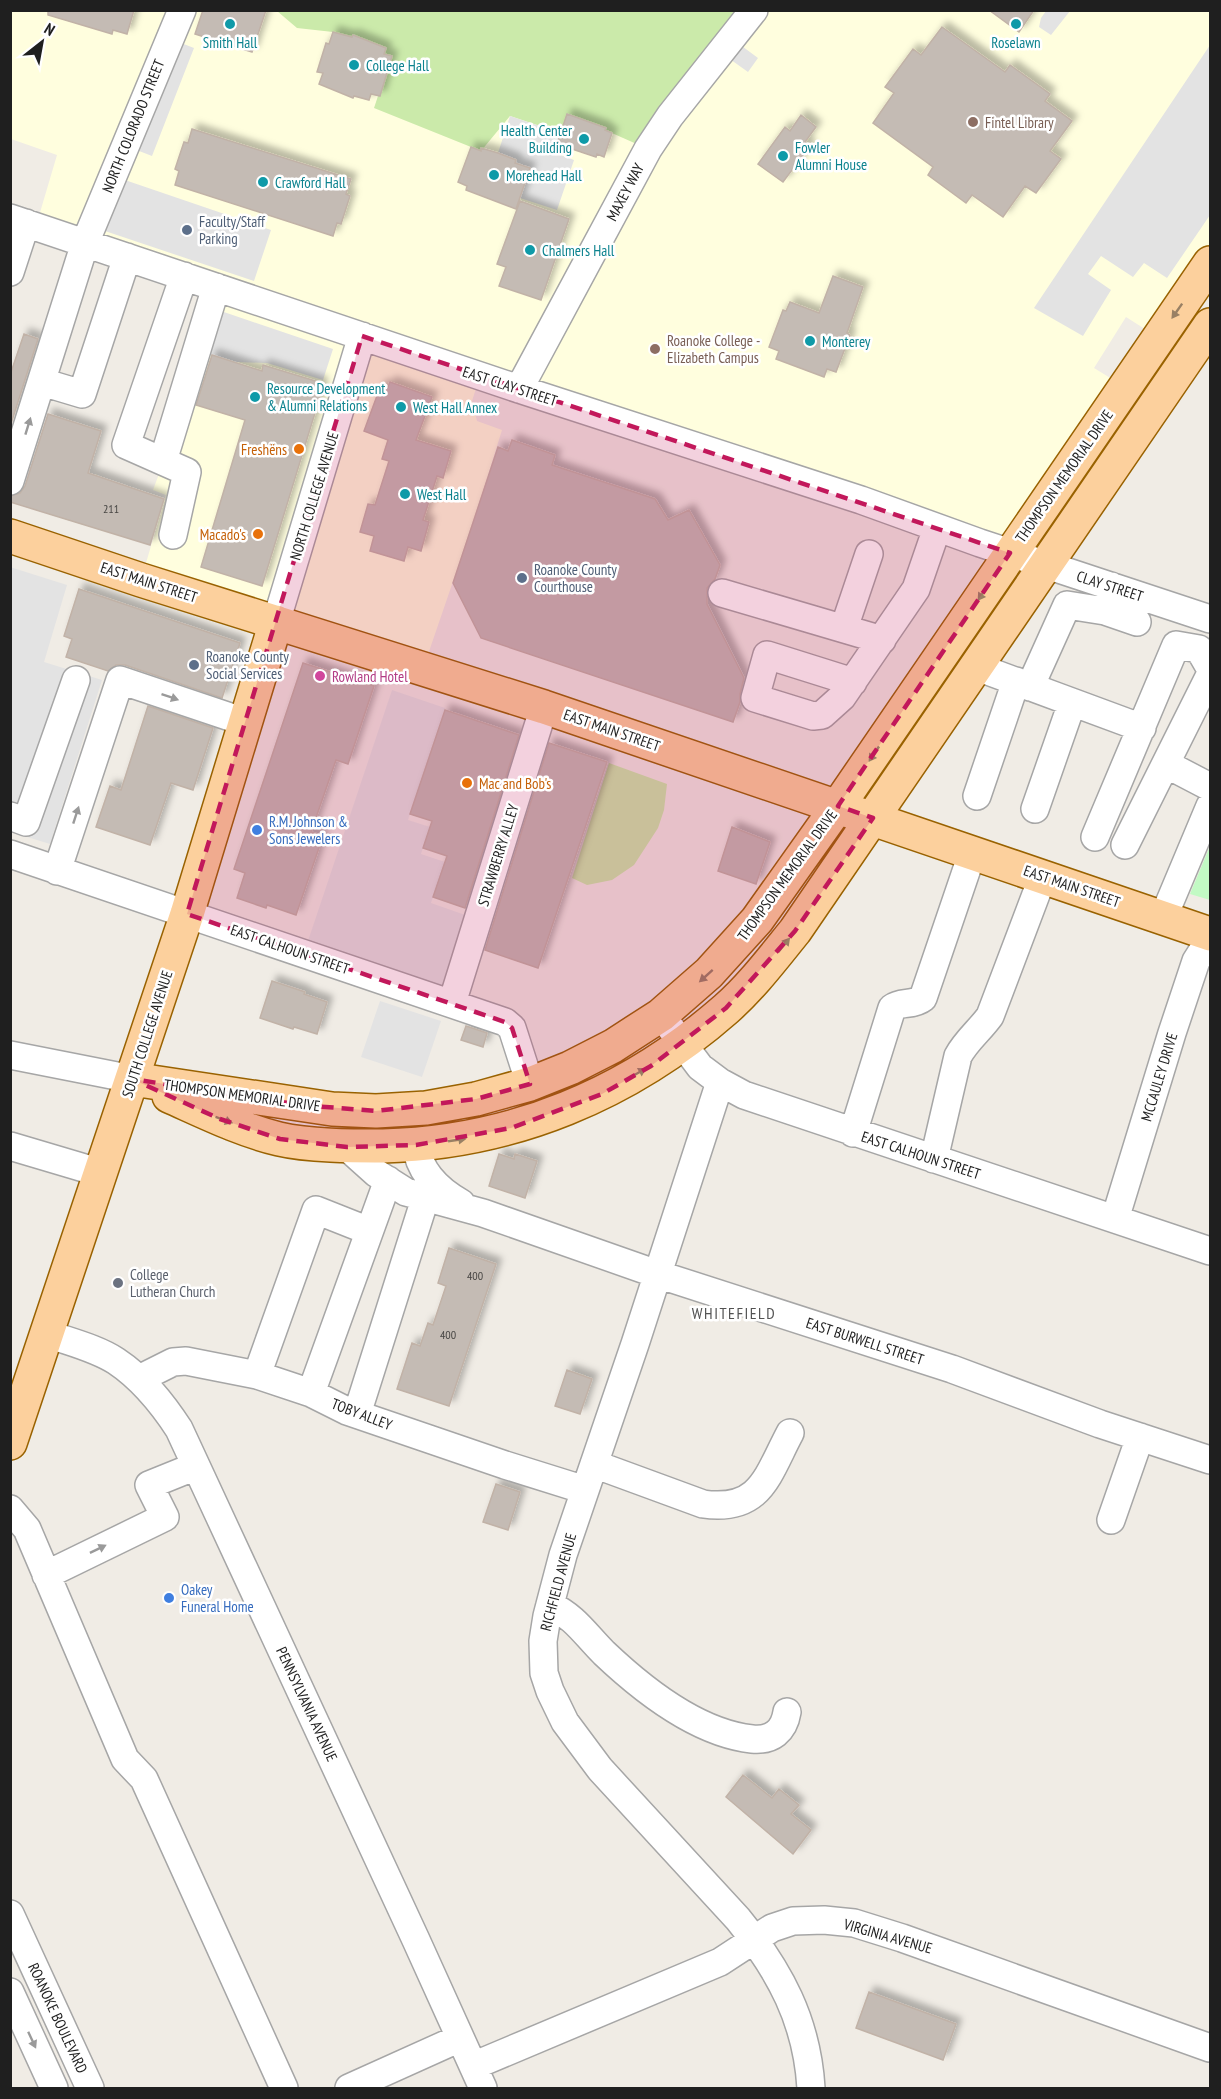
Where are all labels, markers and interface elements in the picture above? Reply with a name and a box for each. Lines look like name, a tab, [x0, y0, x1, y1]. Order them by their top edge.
north arrow	[12, 12, 72, 72]
marker: Smith Hall	[223, 17, 237, 31]
marker: Roselawn	[1009, 17, 1023, 31]
text: N	[41, 18, 59, 40]
place label: Smith Hall	[203, 33, 258, 52]
place label: Roselawn	[991, 33, 1041, 52]
street label: NORTH COLORADO STREET	[98, 56, 169, 196]
place label: College Hall	[366, 56, 429, 75]
marker: College Hall	[347, 58, 361, 72]
place label: Fintel Library	[985, 113, 1054, 132]
marker: Fintel Library	[966, 115, 980, 129]
place label: Health Center Building	[501, 121, 573, 157]
marker: Health Center Building	[577, 132, 591, 146]
place label: Fowler Alumni House	[795, 138, 867, 174]
marker: Fowler Alumni House	[776, 149, 790, 163]
street label: MAXEY WAY	[602, 160, 648, 224]
place label: Morehead Hall	[506, 166, 582, 185]
marker: Morehead Hall	[487, 168, 501, 182]
place label: Crawford Hall	[275, 173, 346, 192]
marker: Crawford Hall	[256, 175, 270, 189]
place label: Faculty/Staff Parking	[199, 212, 266, 248]
marker: Faculty/Staff Parking	[180, 223, 194, 237]
place label: Chalmers Hall	[542, 241, 615, 260]
marker: Chalmers Hall	[523, 243, 537, 257]
one-way arrow	[1172, 303, 1183, 319]
place label: Roanoke College - Elizabeth Campus	[667, 331, 760, 367]
place label: Monterey	[822, 332, 871, 351]
marker: Monterey	[803, 334, 817, 348]
marker: Roanoke College - Elizabeth Campus	[648, 342, 662, 356]
street label: EAST CLAY STREET	[460, 362, 560, 410]
place label: Resource Development & Alumni Relations	[267, 379, 385, 415]
marker: Resource Development & Alumni Relations	[248, 390, 262, 404]
place label: West Hall Annex	[413, 398, 497, 417]
marker: West Hall Annex	[394, 400, 408, 414]
street label: THOMPSON MEMORIAL DRIVE	[1011, 406, 1117, 546]
one-way arrow	[24, 417, 33, 435]
street label: NORTH COLLEGE AVENUE	[285, 430, 343, 562]
place label: Freshëns	[241, 440, 287, 459]
marker: Freshëns	[292, 442, 306, 456]
place label: West Hall	[417, 485, 467, 504]
marker: West Hall	[398, 487, 412, 501]
house number: 211	[103, 501, 119, 516]
place label: Macado's	[200, 525, 246, 544]
marker: Macado's	[251, 527, 265, 541]
street label: EAST MAIN STREET	[98, 557, 200, 607]
place label: Roanoke County Courthouse	[534, 560, 617, 596]
street label: CLAY STREET	[1074, 566, 1146, 606]
marker: Roanoke County Courthouse	[515, 571, 529, 585]
one-way arrow	[978, 584, 989, 601]
place label: Roanoke County Social Services	[206, 647, 289, 683]
marker: Roanoke County Social Services	[187, 658, 201, 672]
place label: Rowland Hotel	[332, 667, 408, 686]
marker: Rowland Hotel	[313, 669, 327, 683]
one-way arrow	[161, 693, 179, 702]
street label: EAST MAIN STREET	[561, 705, 663, 755]
one-way arrow	[868, 745, 880, 761]
place label: Mac and Bob's	[479, 774, 551, 793]
marker: Mac and Bob's	[460, 776, 474, 790]
street label: STRAWBERRY ALLEY	[473, 801, 523, 909]
one-way arrow	[71, 806, 81, 824]
street label: THOMPSON MEMORIAL DRIVE	[733, 806, 841, 944]
place label: R.M. Johnson & Sons Jewelers	[269, 812, 348, 848]
marker: R.M. Johnson & Sons Jewelers	[250, 823, 264, 837]
street label: EAST MAIN STREET	[1021, 861, 1123, 911]
street label: EAST CALHOUN STREET	[228, 920, 352, 978]
one-way arrow	[777, 937, 790, 953]
street label: SOUTH COLLEGE AVENUE	[117, 968, 177, 1100]
one-way arrow	[699, 969, 714, 982]
street label: MCCAULEY DRIVE	[1136, 1030, 1182, 1124]
one-way arrow	[630, 1068, 647, 1078]
street label: THOMPSON MEMORIAL DRIVE	[163, 1075, 321, 1115]
one-way arrow	[215, 1116, 233, 1126]
street label: EAST CALHOUN STREET	[859, 1127, 983, 1183]
one-way arrow	[447, 1135, 466, 1144]
place label: College Lutheran Church	[130, 1265, 215, 1301]
house number: 400	[467, 1268, 483, 1283]
marker: College Lutheran Church	[111, 1276, 125, 1290]
district label: WHITEFIELD	[692, 1303, 776, 1323]
street label: EAST BURWELL STREET	[804, 1313, 926, 1369]
house number: 400	[440, 1327, 456, 1342]
street label: TOBY ALLEY	[329, 1394, 395, 1434]
street label: RICHFIELD AVENUE	[536, 1531, 580, 1633]
one-way arrow	[90, 1545, 107, 1554]
place label: Oakey Funeral Home	[181, 1580, 254, 1616]
marker: Oakey Funeral Home	[162, 1591, 176, 1605]
street label: PENNSYLVANIA AVENUE	[272, 1644, 342, 1764]
street label: VIRGINIA AVENUE	[841, 1914, 934, 1958]
street label: ROANOKE BOULEVARD	[24, 1960, 92, 2076]
one-way arrow	[27, 2032, 36, 2049]

